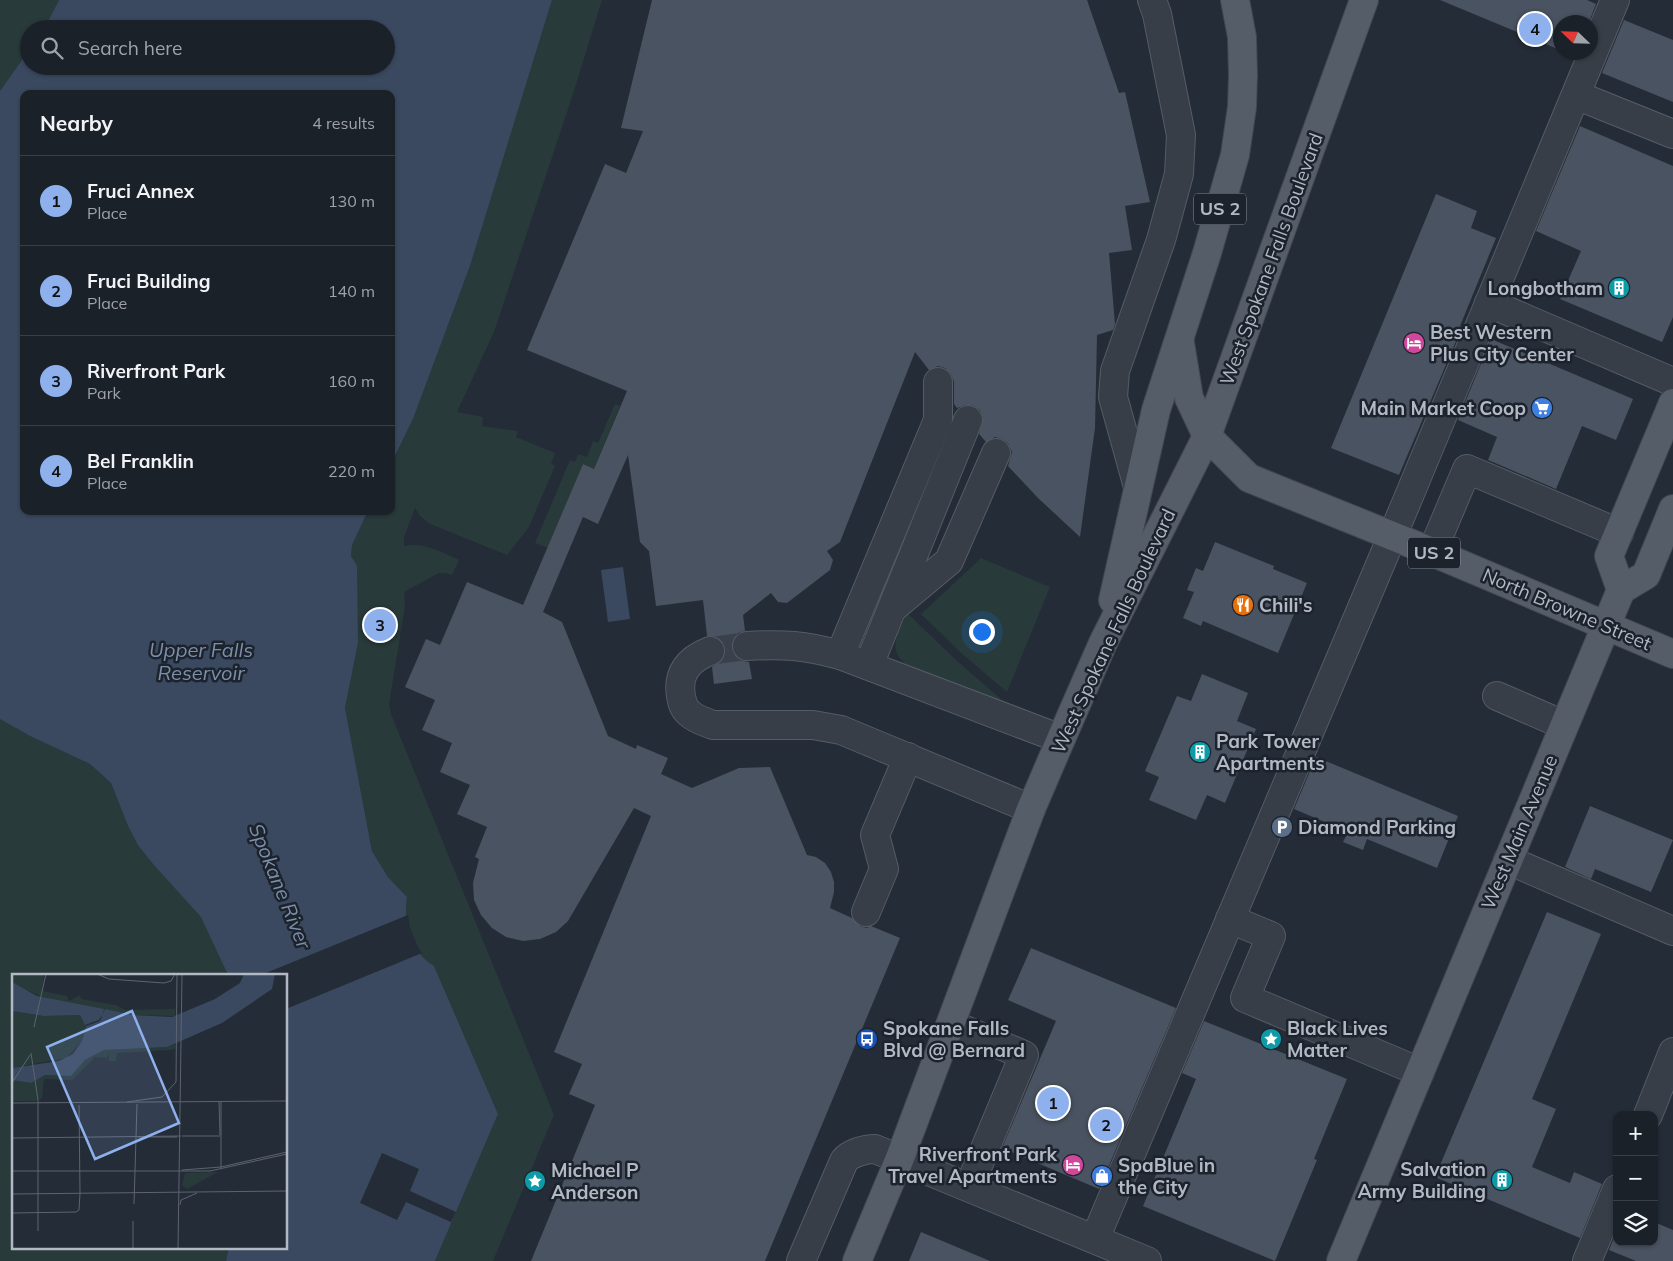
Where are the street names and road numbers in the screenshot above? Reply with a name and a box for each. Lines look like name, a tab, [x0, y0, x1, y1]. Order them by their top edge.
street label: West Spokane Falls Boulevard	[1214, 129, 1328, 389]
road number: US 2	[1194, 193, 1246, 224]
street label: West Spokane Falls Boulevard	[1046, 505, 1180, 757]
road number: US 2	[1408, 538, 1460, 568]
street label: North Browne Street	[1479, 563, 1655, 656]
street label: West Main Avenue	[1476, 751, 1562, 913]

